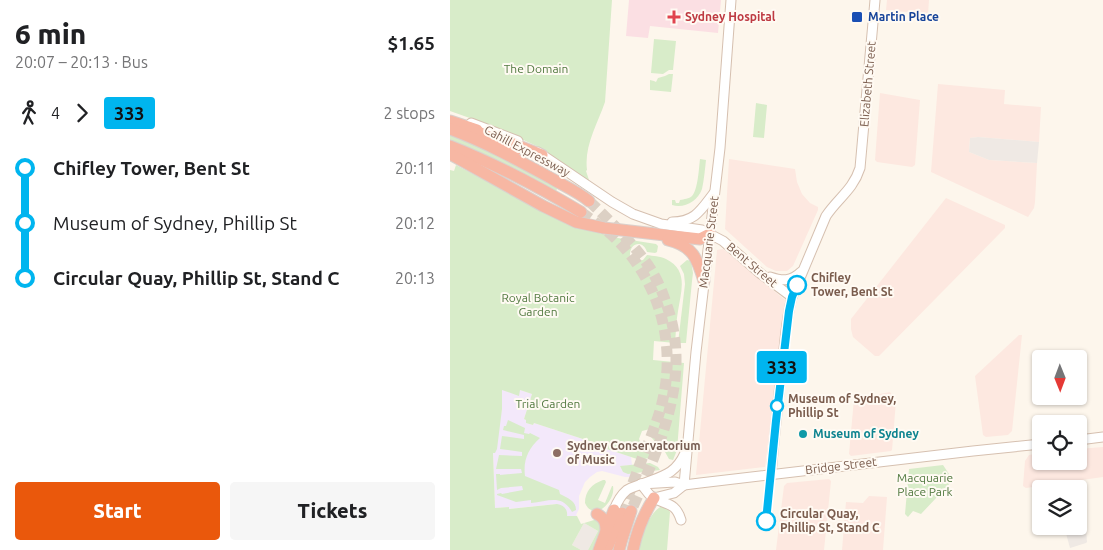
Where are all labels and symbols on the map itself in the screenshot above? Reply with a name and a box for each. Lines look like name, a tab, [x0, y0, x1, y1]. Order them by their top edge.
marker: Sydney Hospital	[667, 10, 681, 24]
place label: Sydney Hospital	[685, 10, 776, 23]
marker: Martin Place	[850, 10, 864, 24]
place label: Martin Place	[868, 10, 939, 23]
street label: Elizabeth Street	[857, 40, 878, 127]
park label: The Domain	[504, 62, 568, 75]
street label: Cahill Expressway	[482, 122, 572, 179]
street label: Macquarie Street	[696, 195, 721, 289]
street label: Bent Street	[724, 240, 780, 290]
place label: Chifley Tower, Bent St	[811, 271, 893, 298]
marker: Chifley Tower, Bent St	[787, 275, 807, 295]
park label: Royal Botanic Garden	[501, 291, 575, 318]
north arrow	[1032, 350, 1088, 405]
line badge: 333	[753, 351, 811, 383]
place label: Museum of Sydney, Phillip St	[788, 392, 896, 419]
park label: Trial Garden	[516, 397, 580, 410]
marker: Museum of Sydney, Phillip St	[770, 399, 784, 413]
place label: Museum of Sydney	[813, 427, 919, 440]
marker: Museum of Sydney	[797, 428, 809, 440]
place label: Sydney Conservatorium of Music	[567, 439, 701, 466]
marker: Sydney Conservatorium of Music	[551, 447, 563, 459]
street label: Bridge Street	[804, 455, 878, 476]
park label: Macquarie Place Park	[897, 471, 953, 498]
place label: Circular Quay, Phillip St, Stand C	[780, 507, 880, 534]
marker: Circular Quay, Phillip St, Stand C	[756, 511, 776, 531]

